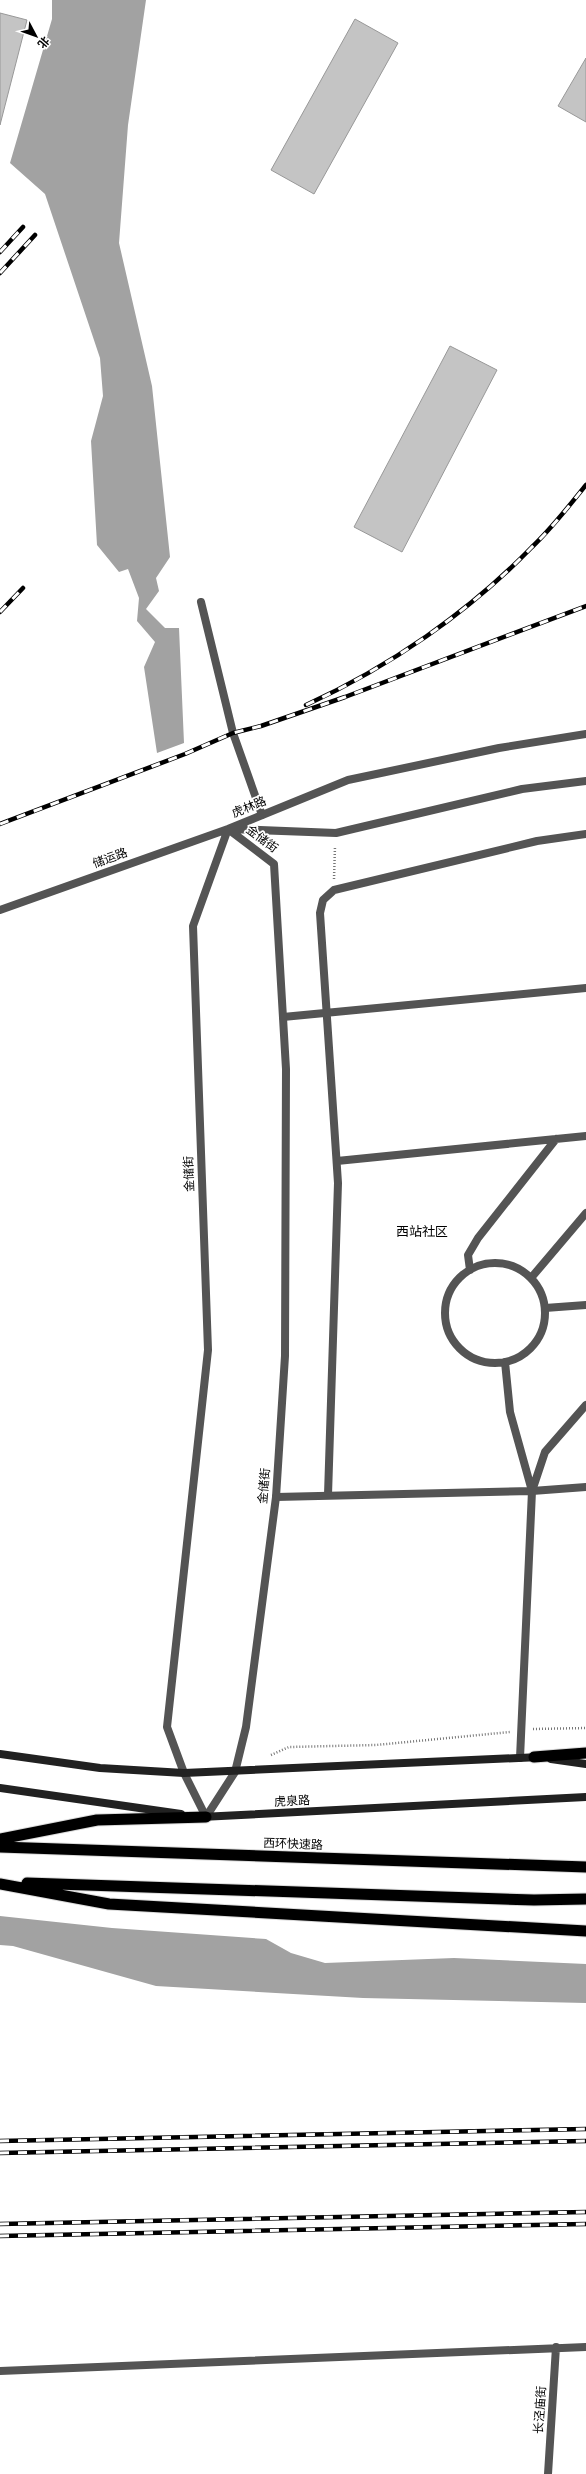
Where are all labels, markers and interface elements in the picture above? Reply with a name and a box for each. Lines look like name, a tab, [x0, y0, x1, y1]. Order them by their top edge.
north arrow	[16, 16, 56, 56]
text: 北	[35, 34, 52, 51]
street label: 虎林路	[229, 793, 268, 819]
street label: 金储街	[244, 822, 281, 855]
street label: 储运路	[90, 844, 129, 870]
street label: 金储街	[180, 1156, 196, 1192]
district label: 西站社区	[396, 1223, 448, 1239]
street label: 金储街	[254, 1467, 272, 1504]
street label: 虎泉路	[274, 1792, 310, 1808]
street label: 西环快速路	[263, 1835, 323, 1851]
street label: 长泾庙街	[530, 2385, 548, 2434]

